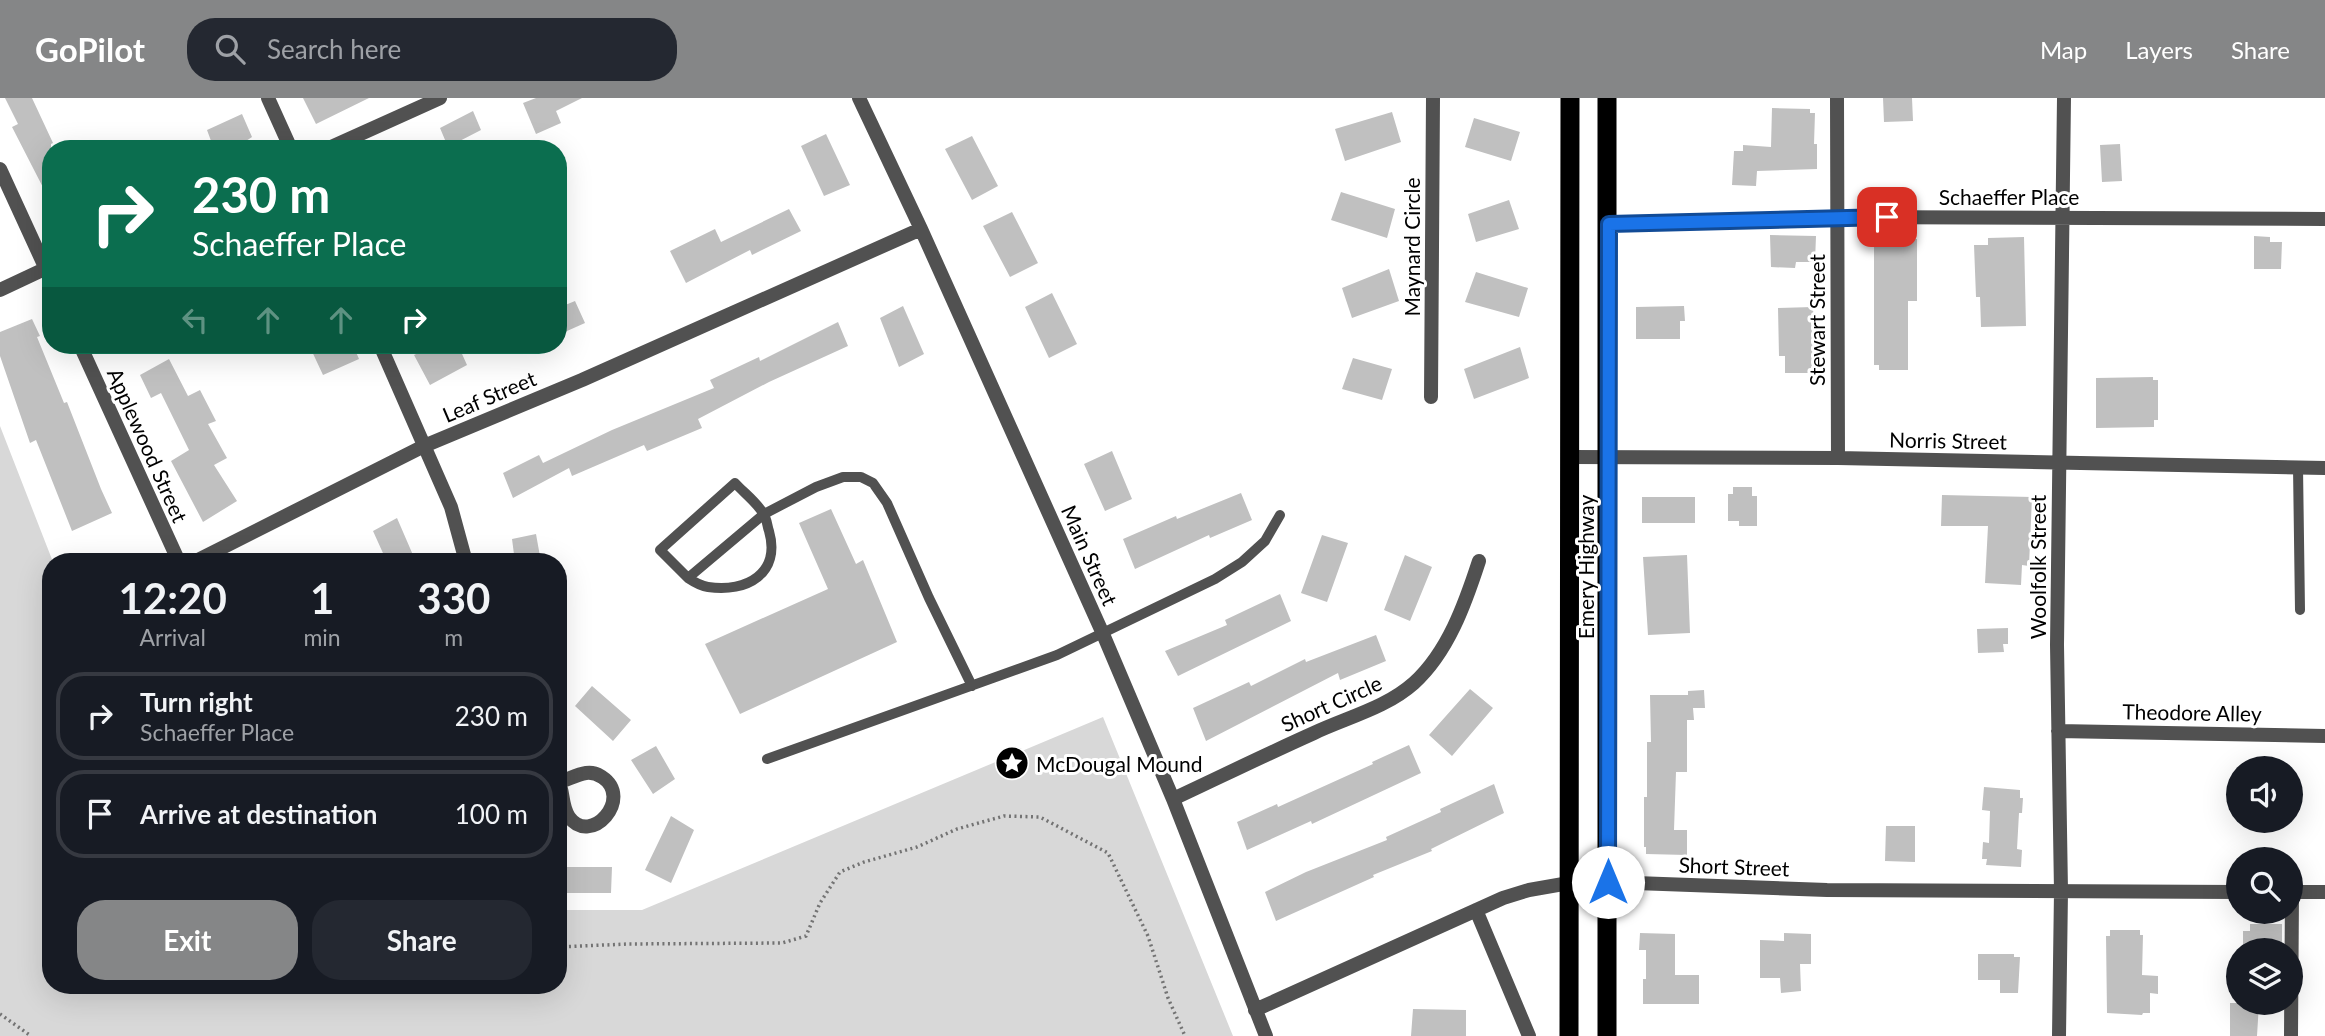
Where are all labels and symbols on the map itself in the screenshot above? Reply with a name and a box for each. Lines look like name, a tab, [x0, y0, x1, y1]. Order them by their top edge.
street label: Maynard Circle	[1399, 177, 1424, 317]
street label: Schaeffer Place	[1939, 184, 2079, 209]
pin	[1857, 187, 1917, 247]
street label: Stewart Street	[1804, 254, 1829, 386]
street label: Applewood Street	[103, 364, 193, 526]
street label: Leaf Street	[439, 365, 540, 427]
street label: Norris Street	[1889, 426, 2008, 454]
street label: Woolfolk Street	[2025, 494, 2050, 639]
street label: Emery Highway	[1573, 495, 1598, 639]
street label: Main Street	[1057, 501, 1123, 609]
street label: Short Circle	[1277, 670, 1385, 736]
street label: Theodore Alley	[2122, 698, 2262, 726]
place icon: McDougal Mound	[993, 744, 1031, 782]
place label: McDougal Mound	[1036, 751, 1202, 776]
position arrow	[1571, 845, 1645, 919]
street label: Short Street	[1678, 852, 1790, 880]

